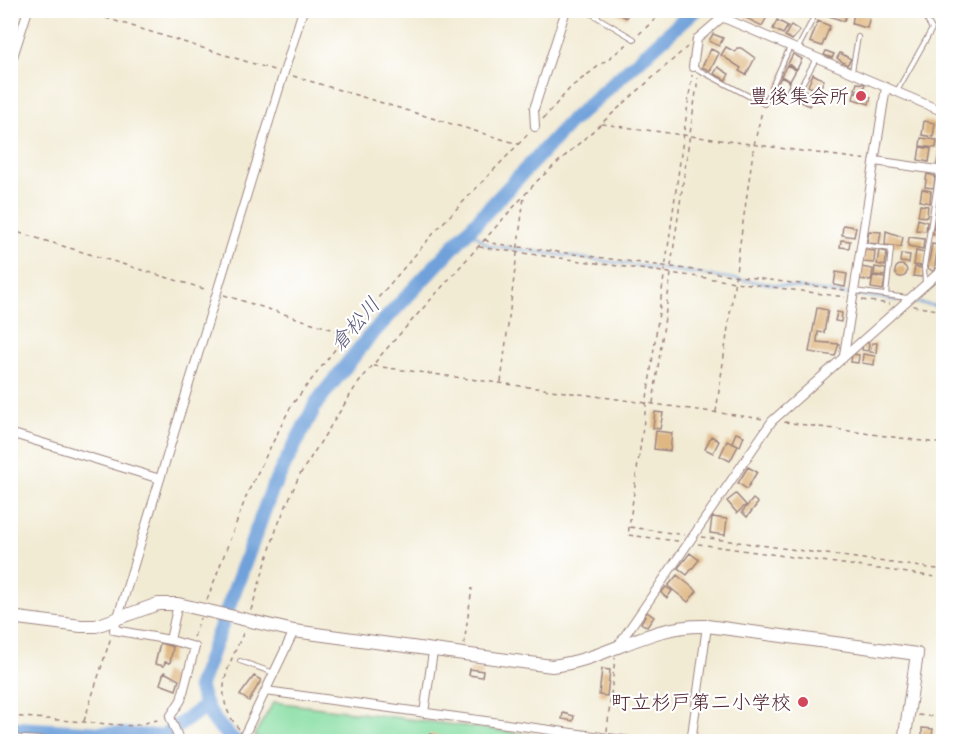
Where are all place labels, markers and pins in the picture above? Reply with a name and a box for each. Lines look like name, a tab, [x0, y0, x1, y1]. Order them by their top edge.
place label: 豊後集会所	[749, 80, 849, 110]
marker: 豊後集会所	[854, 89, 868, 103]
place label: 町立杉戸第二小学校	[611, 686, 791, 716]
marker: 町立杉戸第二小学校	[796, 695, 810, 709]

